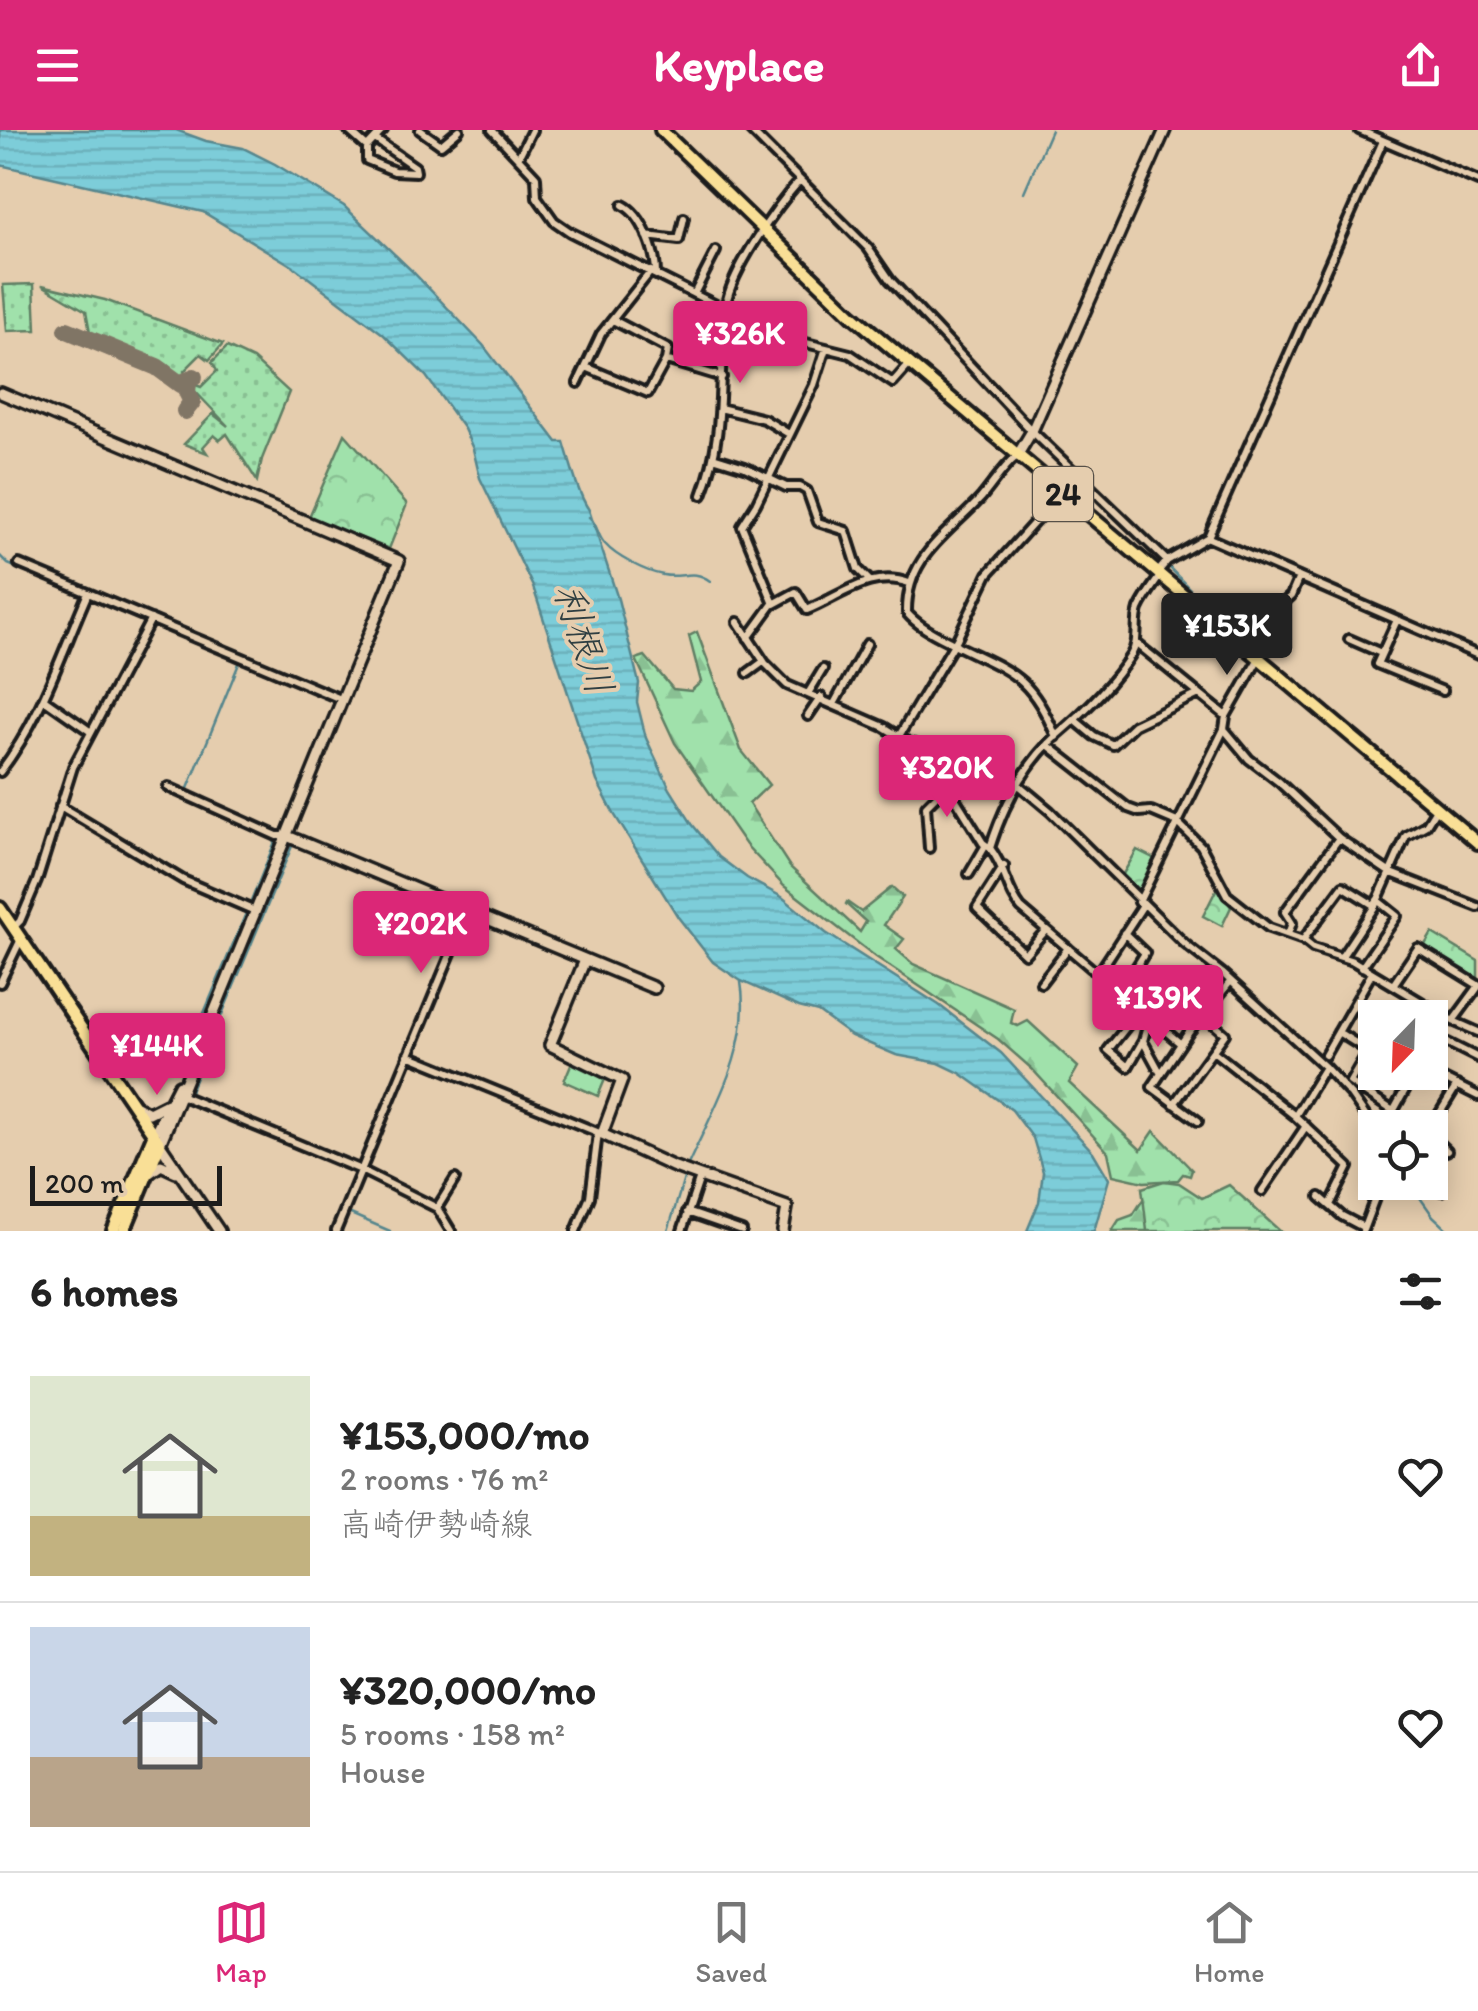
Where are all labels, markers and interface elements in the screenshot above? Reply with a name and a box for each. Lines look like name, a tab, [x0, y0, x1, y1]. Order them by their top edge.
icon: menu	[30, 38, 85, 93]
text: Keyplace	[654, 38, 824, 92]
icon: share	[1393, 38, 1448, 93]
pin: ¥326K	[670, 301, 810, 386]
text: ¥326K	[695, 314, 785, 352]
road number: 24	[1033, 467, 1093, 521]
water label: 利根川	[545, 578, 623, 700]
pin: ¥153K	[1157, 593, 1297, 678]
text: ¥153K	[1183, 606, 1271, 644]
pin: ¥320K	[877, 735, 1017, 820]
text: ¥320K	[901, 748, 993, 786]
pin: ¥202K	[351, 891, 491, 976]
text: ¥202K	[375, 904, 467, 942]
pin: ¥139K	[1088, 965, 1228, 1050]
text: ¥139K	[1114, 978, 1202, 1016]
north arrow	[1358, 1000, 1448, 1090]
map controls	[1358, 1000, 1448, 1200]
pin: ¥144K	[87, 1013, 227, 1098]
text: ¥144K	[111, 1026, 203, 1064]
button: locate	[1358, 1110, 1448, 1200]
scale bar	[30, 1161, 222, 1206]
text: 200 m	[45, 1166, 124, 1200]
icon: filters	[1393, 1264, 1448, 1319]
text: 6 homes	[30, 1266, 178, 1317]
text: ¥153,000/mo	[340, 1409, 590, 1460]
icon: home	[110, 1416, 230, 1536]
icon: heart	[1393, 1449, 1448, 1504]
text: 2 rooms · 76 m²	[340, 1460, 549, 1498]
text: 高崎伊勢崎線	[340, 1505, 532, 1543]
text: ¥320,000/mo	[340, 1664, 596, 1715]
icon: home	[110, 1667, 230, 1787]
icon: heart	[1393, 1700, 1448, 1755]
text: 5 rooms · 158 m²	[340, 1715, 565, 1753]
text: House	[340, 1753, 426, 1791]
tab: Map	[214, 1895, 269, 1989]
tab: Saved	[696, 1895, 767, 1989]
tab: Home	[1194, 1895, 1265, 1989]

